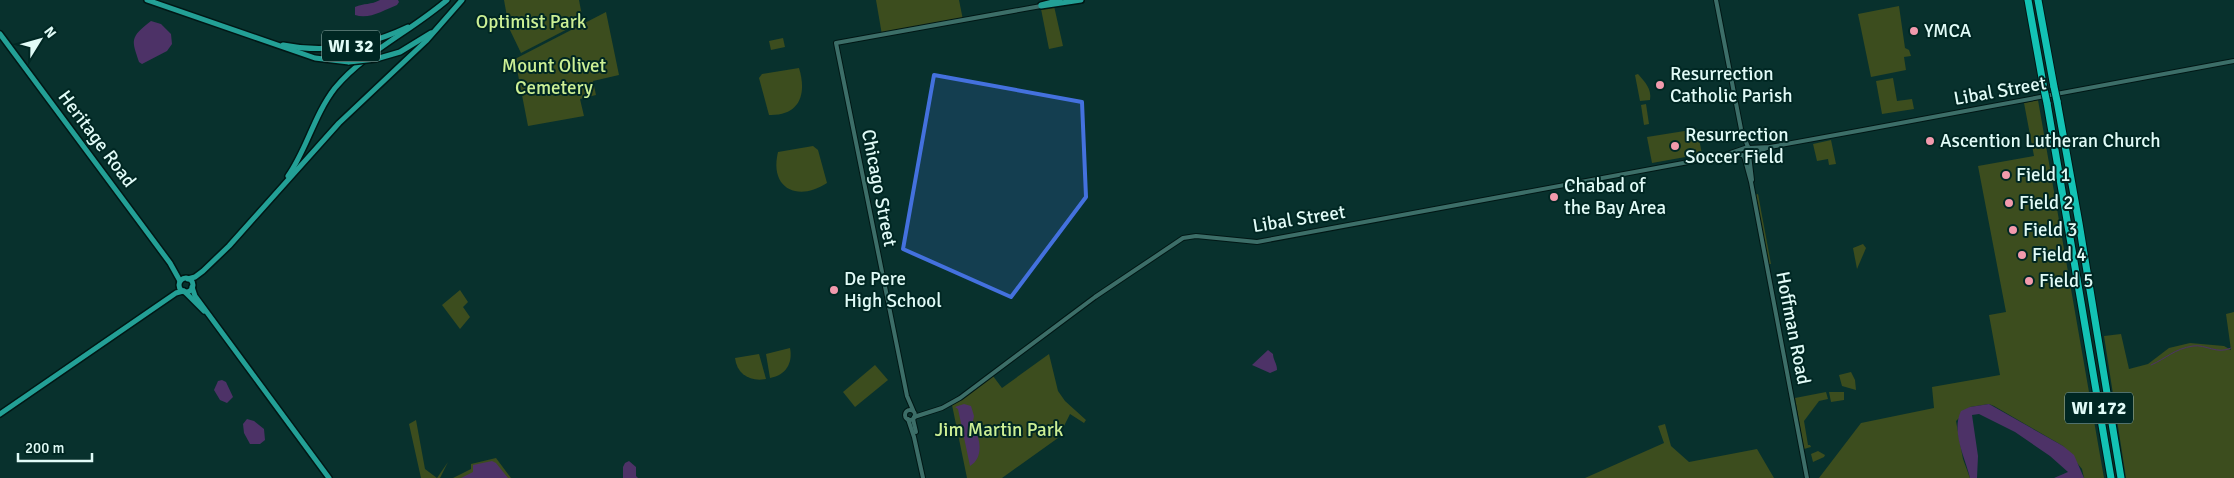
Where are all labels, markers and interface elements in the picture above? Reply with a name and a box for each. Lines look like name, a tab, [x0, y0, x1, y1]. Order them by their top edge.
park label: Optimist Park	[476, 10, 587, 34]
north arrow	[15, 15, 65, 65]
place label: YMCA	[1924, 19, 1972, 43]
text: N	[40, 23, 60, 41]
marker: YMCA	[1908, 25, 1920, 37]
road number: WI 32	[322, 30, 380, 61]
park label: Mount Olivet Cemetery	[502, 54, 606, 100]
place label: Resurrection Catholic Parish	[1670, 62, 1793, 108]
street label: Libal Street	[1952, 71, 2049, 111]
marker: Resurrection Catholic Parish	[1654, 79, 1666, 91]
street label: Heritage Road	[53, 86, 141, 192]
place label: Resurrection Soccer Field	[1685, 123, 1789, 169]
street label: Chicago Street	[856, 127, 902, 249]
place label: Ascention Lutheran Church	[1940, 129, 2161, 153]
marker: Ascention Lutheran Church	[1924, 135, 1936, 147]
marker: Resurrection Soccer Field	[1669, 140, 1681, 152]
place label: Field 1	[2016, 163, 2071, 187]
marker: Field 1	[2000, 169, 2012, 181]
place label: Chabad of the Bay Area	[1564, 174, 1666, 220]
marker: Chabad of the Bay Area	[1548, 191, 1560, 203]
place label: Field 2	[2019, 191, 2074, 215]
marker: Field 2	[2003, 197, 2015, 209]
street label: Libal Street	[1251, 200, 1347, 238]
place label: Field 3	[2023, 218, 2078, 242]
marker: Field 3	[2007, 224, 2019, 236]
place label: Field 4	[2032, 243, 2087, 267]
marker: Field 4	[2016, 249, 2028, 261]
place label: De Pere High School	[844, 267, 942, 313]
street label: Hoffman Road	[1770, 269, 1816, 387]
place label: Field 5	[2039, 269, 2094, 293]
marker: Field 5	[2023, 275, 2035, 287]
marker: De Pere High School	[828, 284, 840, 296]
road number: WI 172	[2065, 392, 2133, 423]
park label: Jim Martin Park	[935, 418, 1064, 442]
scale bar	[18, 430, 91, 462]
text: 200 m	[25, 439, 65, 457]

